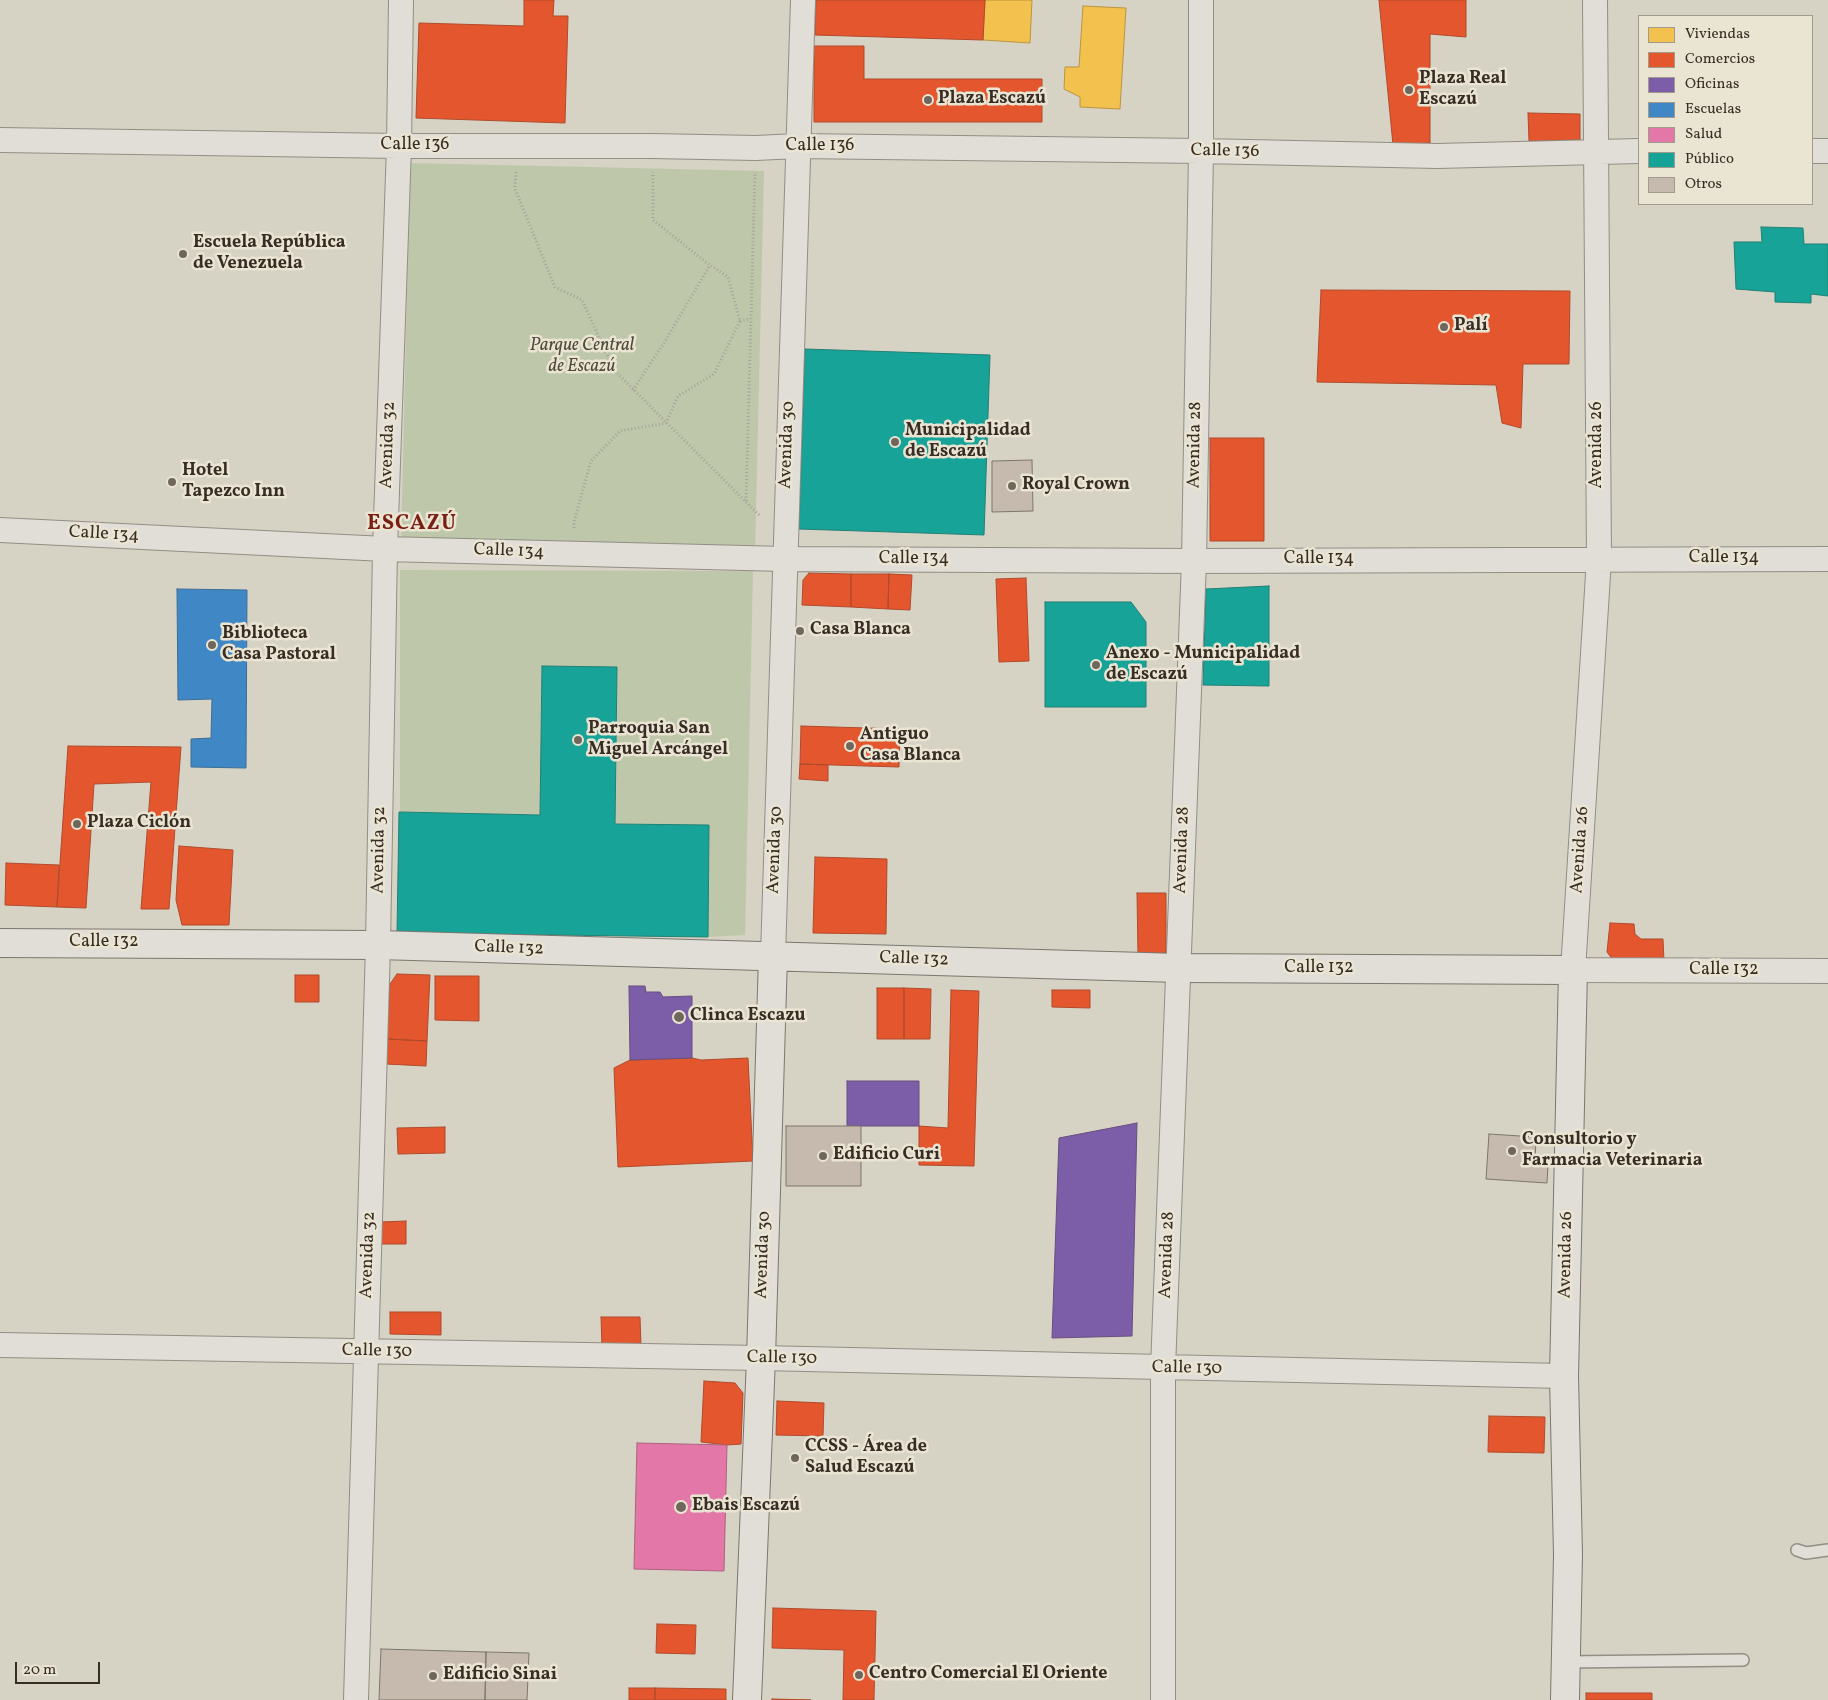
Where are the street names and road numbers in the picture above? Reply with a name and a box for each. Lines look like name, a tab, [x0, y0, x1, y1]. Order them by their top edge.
street label: Calle 136	[381, 135, 449, 157]
street label: Calle 136	[786, 136, 854, 158]
street label: Calle 136	[1190, 141, 1260, 163]
street label: Avenida 32	[377, 401, 401, 489]
street label: Avenida 30	[776, 401, 800, 489]
street label: Avenida 28	[1184, 401, 1208, 489]
street label: Avenida 26	[1587, 401, 1609, 489]
street label: Calle 134	[68, 522, 140, 548]
street label: Calle 134	[473, 540, 545, 564]
street label: Calle 134	[1689, 548, 1759, 570]
street label: Calle 134	[879, 549, 949, 571]
street label: Calle 134	[1284, 549, 1354, 571]
street label: Avenida 32	[368, 806, 392, 894]
street label: Avenida 30	[764, 806, 788, 894]
street label: Avenida 28	[1171, 806, 1195, 894]
street label: Avenida 26	[1567, 806, 1595, 894]
street label: Calle 132	[69, 932, 139, 954]
street label: Calle 132	[474, 937, 544, 961]
street label: Calle 132	[879, 948, 949, 972]
street label: Calle 132	[1284, 958, 1354, 980]
street label: Calle 132	[1689, 960, 1759, 982]
street label: Avenida 32	[357, 1211, 381, 1299]
street label: Avenida 30	[752, 1211, 776, 1299]
street label: Avenida 28	[1156, 1211, 1180, 1299]
street label: Avenida 26	[1555, 1211, 1579, 1299]
street label: Calle 130	[342, 1341, 412, 1363]
street label: Calle 130	[747, 1348, 817, 1370]
street label: Calle 130	[1152, 1358, 1222, 1380]

